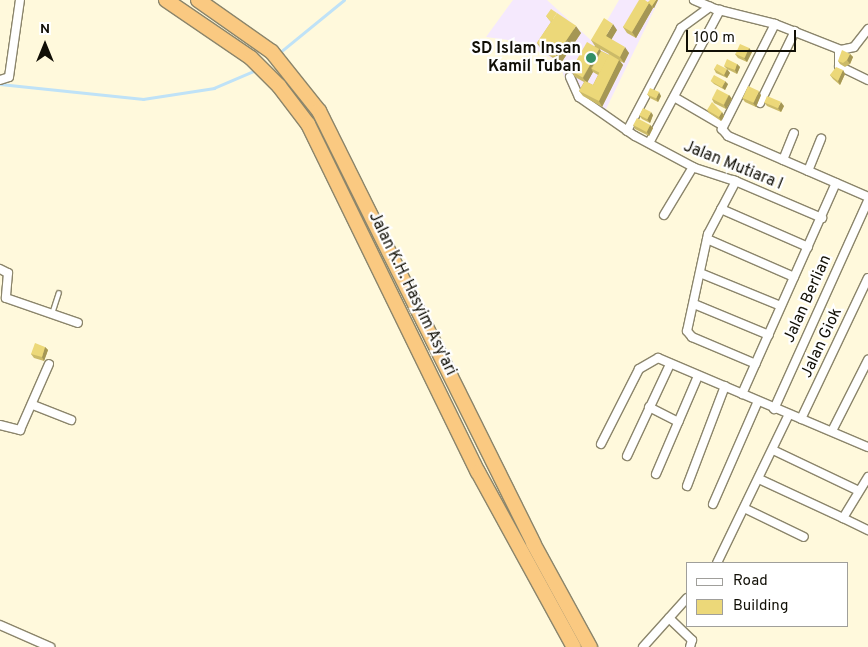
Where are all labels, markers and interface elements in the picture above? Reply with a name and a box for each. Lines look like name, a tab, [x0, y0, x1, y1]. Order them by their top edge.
north arrow	[20, 20, 70, 70]
scale bar	[688, 20, 798, 52]
text: N	[40, 21, 50, 38]
text: 100 m	[694, 29, 735, 48]
place label: SD Islam Insan Kamil Tuban	[471, 39, 581, 77]
marker: SD Islam Insan Kamil Tuban	[585, 52, 597, 64]
street label: Jalan Mutiara I	[680, 137, 786, 195]
street label: Jalan K.H. Hasyim Asy'ari	[364, 209, 460, 379]
street label: Jalan Berlian	[780, 252, 836, 346]
street label: Jalan Giok	[797, 305, 847, 381]
legend	[686, 562, 848, 627]
text: Road	[733, 572, 768, 591]
text: Building	[733, 597, 788, 616]

